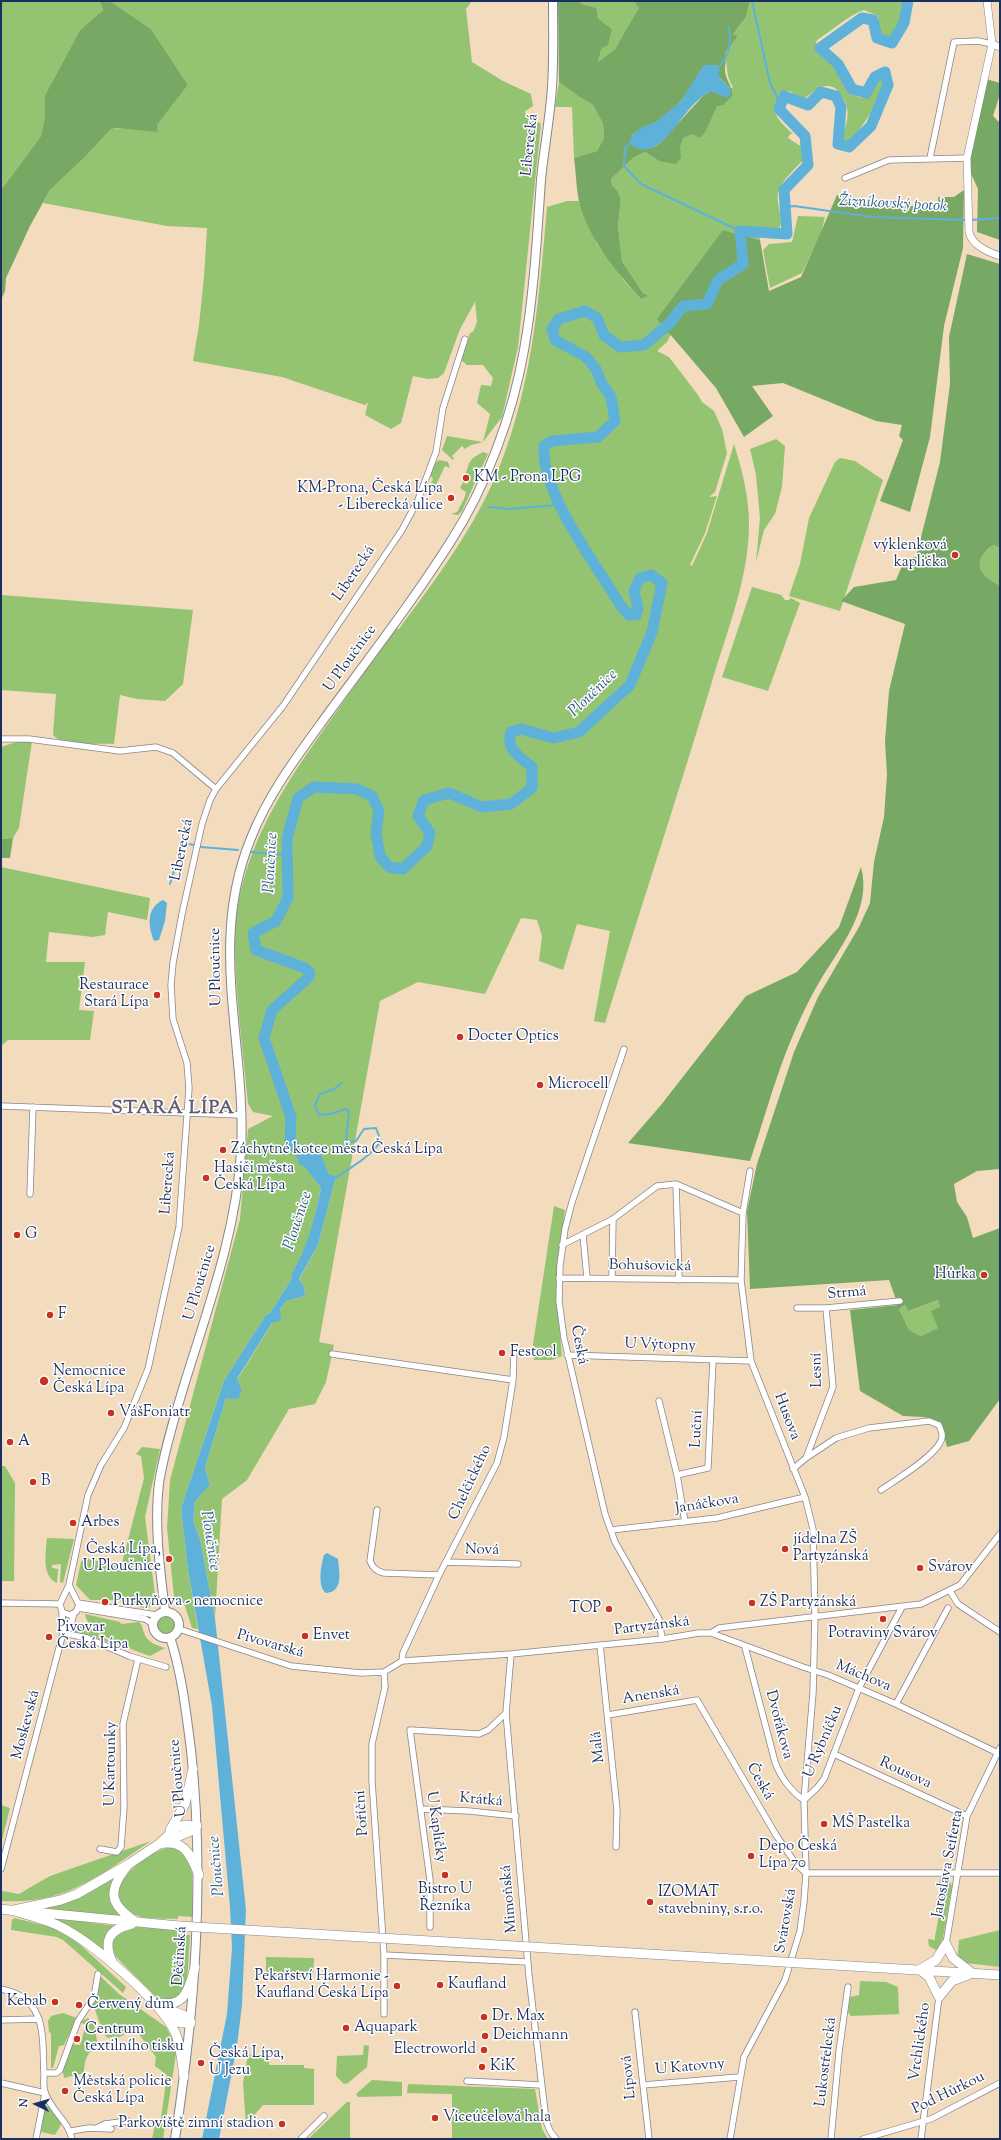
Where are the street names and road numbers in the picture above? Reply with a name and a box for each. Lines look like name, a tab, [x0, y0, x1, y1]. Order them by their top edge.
street label: Liberecká	[519, 113, 543, 177]
street label: Liberecká	[330, 543, 380, 605]
street label: U Ploučnice	[321, 622, 381, 696]
street label: Liberecká	[168, 817, 198, 883]
street label: U Ploučnice	[207, 928, 227, 1006]
street label: Liberecká	[158, 1151, 180, 1215]
street label: U Ploučnice	[181, 1243, 221, 1323]
street label: Bohušovická	[609, 1257, 691, 1277]
street label: Strmá	[827, 1283, 867, 1305]
street label: Česká	[565, 1324, 591, 1366]
street label: U Výtopny	[624, 1336, 696, 1356]
street label: Lesní	[809, 1352, 827, 1388]
street label: Husova	[769, 1391, 803, 1443]
street label: Luční	[688, 1410, 708, 1448]
street label: Chelčického	[446, 1442, 496, 1524]
street label: Janáčkova	[674, 1491, 740, 1519]
street label: Nová	[465, 1542, 499, 1560]
street label: Partyzánská	[613, 1613, 691, 1641]
street label: Pivovarská	[234, 1627, 306, 1663]
street label: Máchova	[833, 1657, 893, 1697]
street label: Anenská	[621, 1683, 681, 1709]
street label: Moskevská	[9, 1688, 45, 1762]
street label: Dvořákova	[760, 1689, 796, 1761]
street label: U Rybníčku	[801, 1703, 847, 1781]
street label: U Kartounky	[102, 1721, 122, 1807]
street label: Malá	[588, 1730, 610, 1764]
street label: U Ploučnice	[167, 1738, 191, 1818]
street label: Rousova	[876, 1754, 934, 1794]
street label: Česká	[741, 1760, 777, 1804]
street label: Poříční	[352, 1790, 374, 1836]
street label: U Kapličky	[421, 1790, 449, 1864]
street label: Krátká	[459, 1790, 503, 1812]
street label: Jaroslava Seiferta	[930, 1809, 968, 1919]
street label: Mimoňská	[498, 1864, 522, 1934]
street label: Svárovská	[772, 1887, 802, 1955]
street label: Děčínská	[170, 1926, 192, 1986]
street label: Vrchlického	[907, 2002, 935, 2082]
street label: Lukostřelecká	[813, 2016, 841, 2108]
street label: Lípová	[619, 2054, 641, 2100]
street label: U Katovny	[655, 2056, 725, 2080]
street label: Pod Hůrkou	[910, 2069, 988, 2119]

